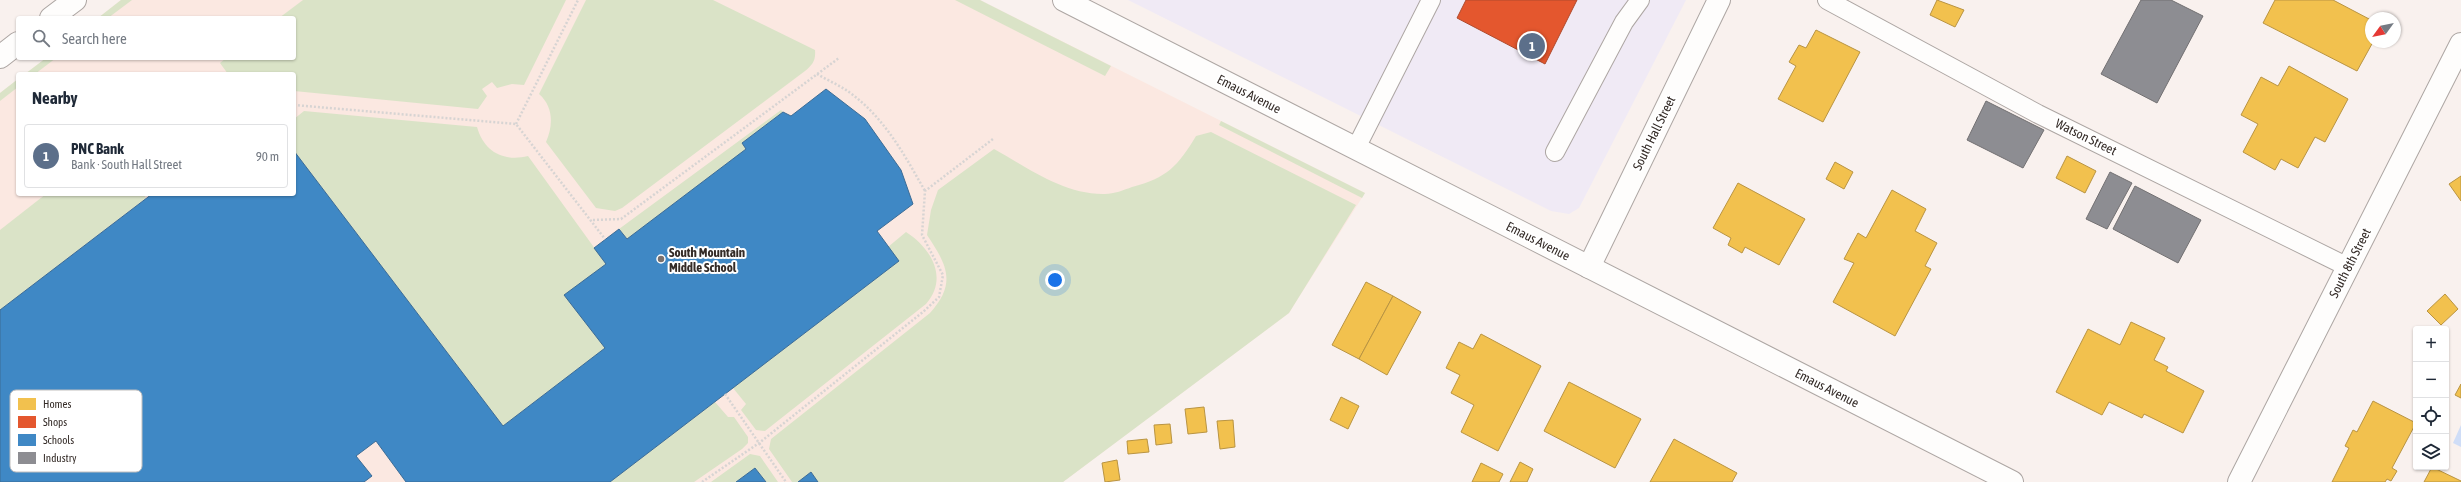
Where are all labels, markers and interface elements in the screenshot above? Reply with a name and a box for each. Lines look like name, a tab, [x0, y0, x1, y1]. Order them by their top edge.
north arrow	[2365, 12, 2401, 48]
search box	[16, 16, 296, 60]
icon: search	[30, 27, 52, 49]
text: Search here	[62, 30, 127, 47]
pin: 1	[1519, 31, 1545, 61]
street label: Emaus Avenue	[1215, 72, 1283, 117]
text: Nearby	[32, 88, 78, 108]
street label: South Hall Street	[1630, 93, 1678, 172]
street label: Watson Street	[2053, 116, 2119, 158]
text: PNC Bank	[71, 140, 124, 157]
text: 1	[43, 149, 49, 164]
text: 90 m	[256, 149, 279, 164]
text: Bank · South Hall Street	[71, 157, 182, 172]
street label: Emaus Avenue	[1504, 219, 1572, 264]
street label: South 8th Street	[2326, 225, 2374, 300]
place label: South Mountain Middle School	[669, 245, 745, 275]
marker: South Mountain Middle School	[656, 254, 666, 264]
your location	[1045, 270, 1065, 290]
map controls	[2413, 326, 2449, 470]
button: +	[2413, 326, 2449, 362]
button: −	[2413, 362, 2449, 398]
street label: Emaus Avenue	[1793, 366, 1861, 411]
legend	[10, 390, 142, 472]
text: Homes	[43, 398, 71, 410]
button: locate	[2413, 398, 2449, 434]
text: Shops	[43, 416, 67, 428]
text: Schools	[43, 434, 74, 446]
button: layers	[2413, 434, 2449, 470]
text: Industry	[43, 452, 77, 464]

